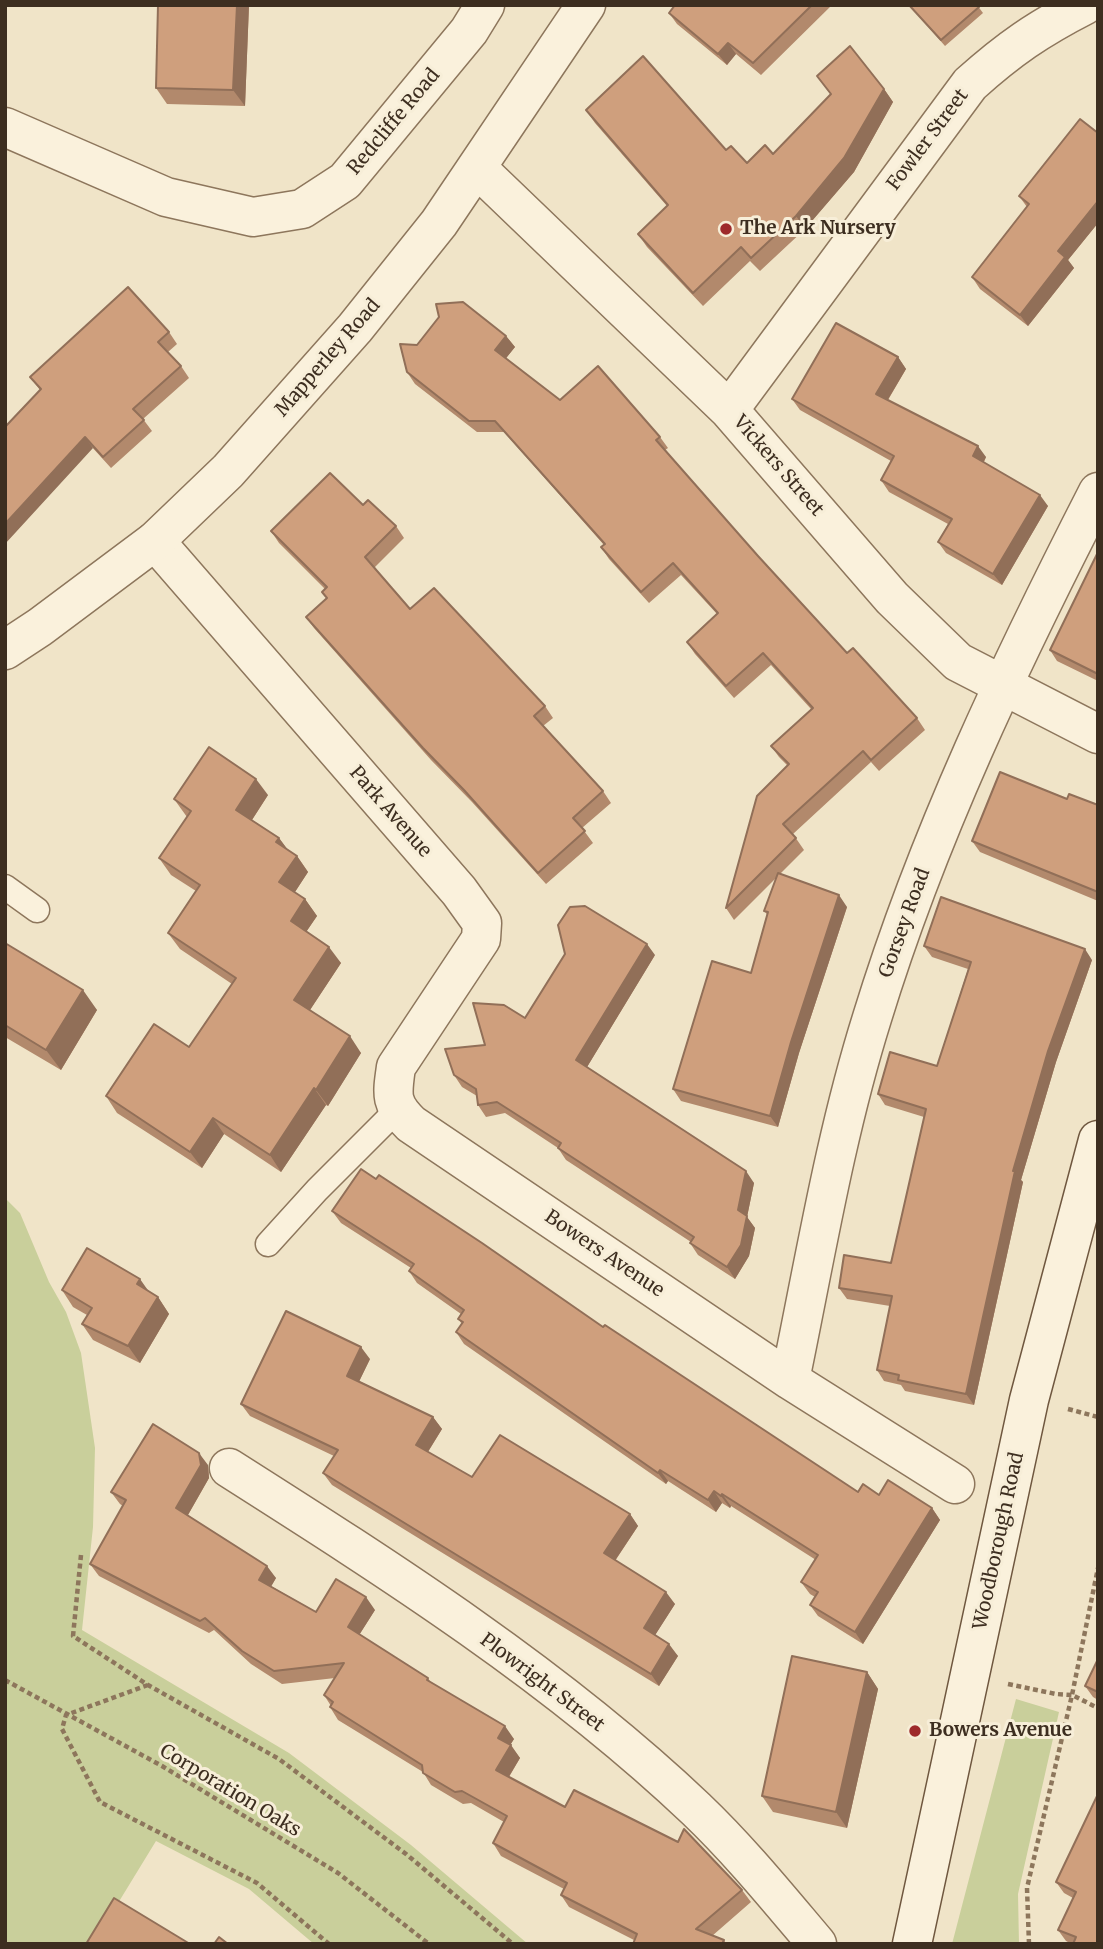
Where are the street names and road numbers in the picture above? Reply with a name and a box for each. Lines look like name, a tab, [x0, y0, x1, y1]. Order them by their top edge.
street label: Redcliffe Road	[343, 64, 445, 180]
street label: Fowler Street	[882, 85, 974, 195]
street label: Mapperley Road	[271, 295, 385, 421]
street label: Vickers Street	[728, 411, 828, 521]
street label: Park Avenue	[344, 762, 436, 862]
street label: Gorsey Road	[875, 865, 935, 981]
street label: Bowers Avenue	[540, 1206, 668, 1302]
street label: Woodborough Road	[969, 1450, 1029, 1632]
street label: Plowright Street	[475, 1629, 609, 1737]
street label: Corporation Oaks	[155, 1740, 305, 1842]

